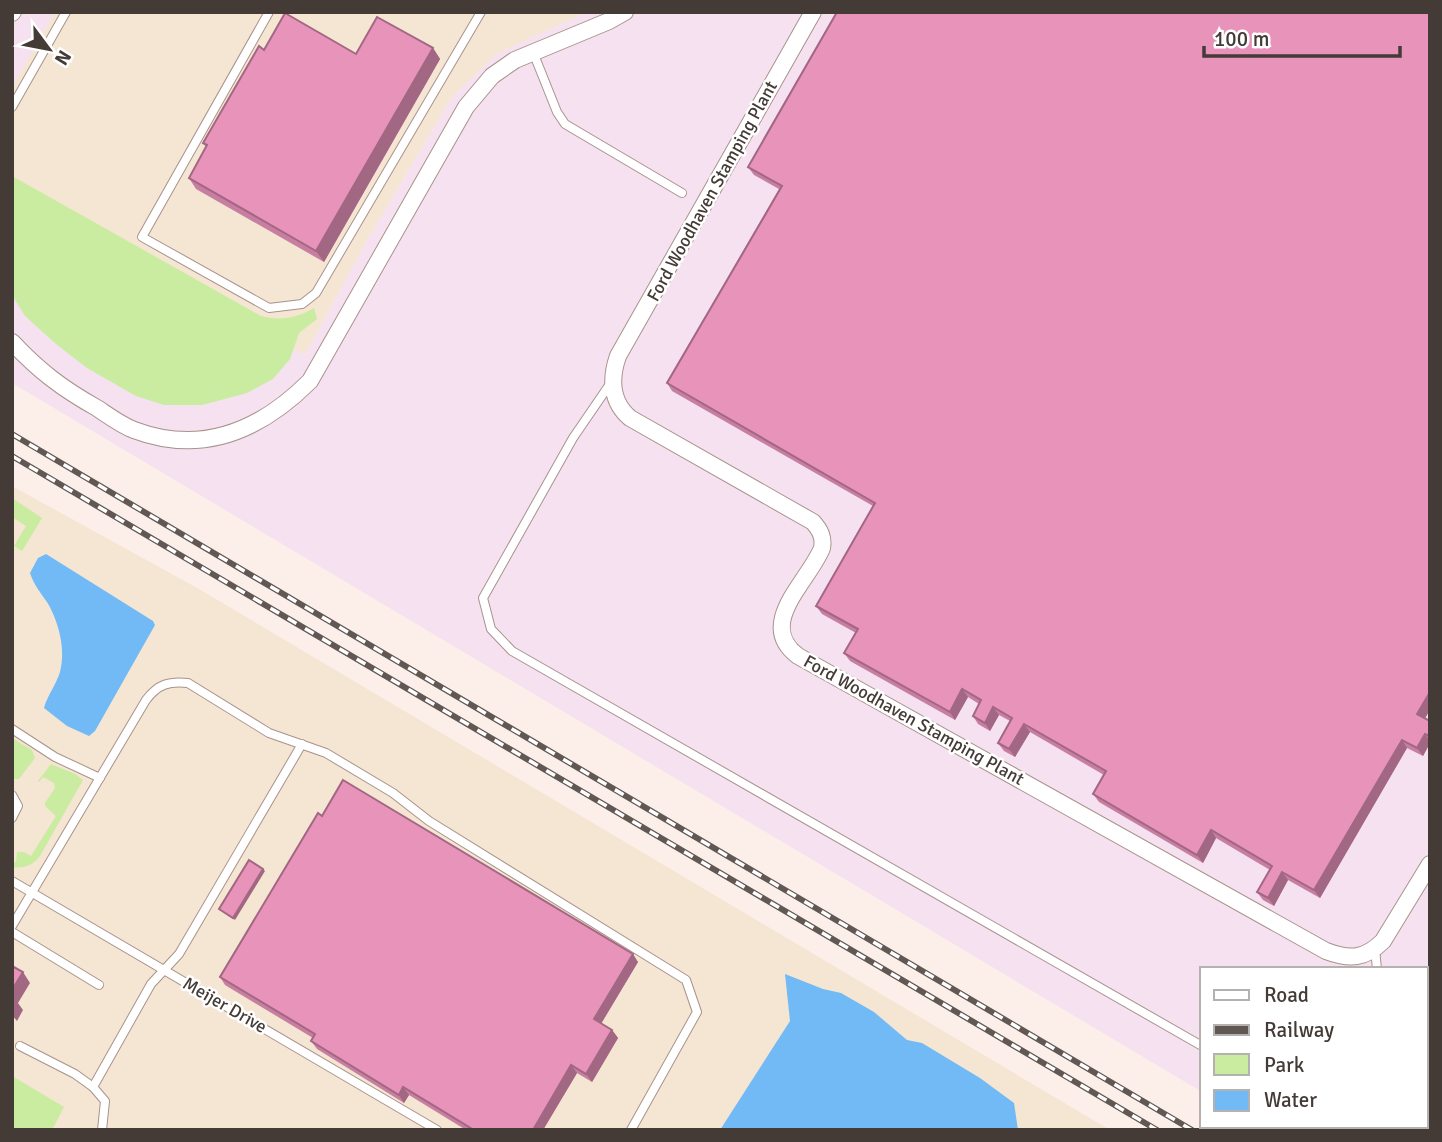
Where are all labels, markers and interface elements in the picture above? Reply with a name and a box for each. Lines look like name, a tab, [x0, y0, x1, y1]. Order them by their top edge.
north arrow	[14, 14, 84, 84]
scale bar	[1204, 14, 1400, 58]
text: 100 m	[1214, 26, 1269, 52]
text: N	[49, 46, 76, 69]
street label: Ford Woodhaven Stamping Plant	[642, 77, 782, 305]
street label: Ford Woodhaven Stamping Plant	[800, 650, 1028, 790]
legend	[1200, 967, 1428, 1128]
street label: Meijer Drive	[179, 972, 271, 1038]
text: Road	[1264, 982, 1309, 1008]
text: Railway	[1264, 1017, 1334, 1043]
text: Park	[1264, 1052, 1305, 1078]
text: Water	[1264, 1087, 1317, 1113]

